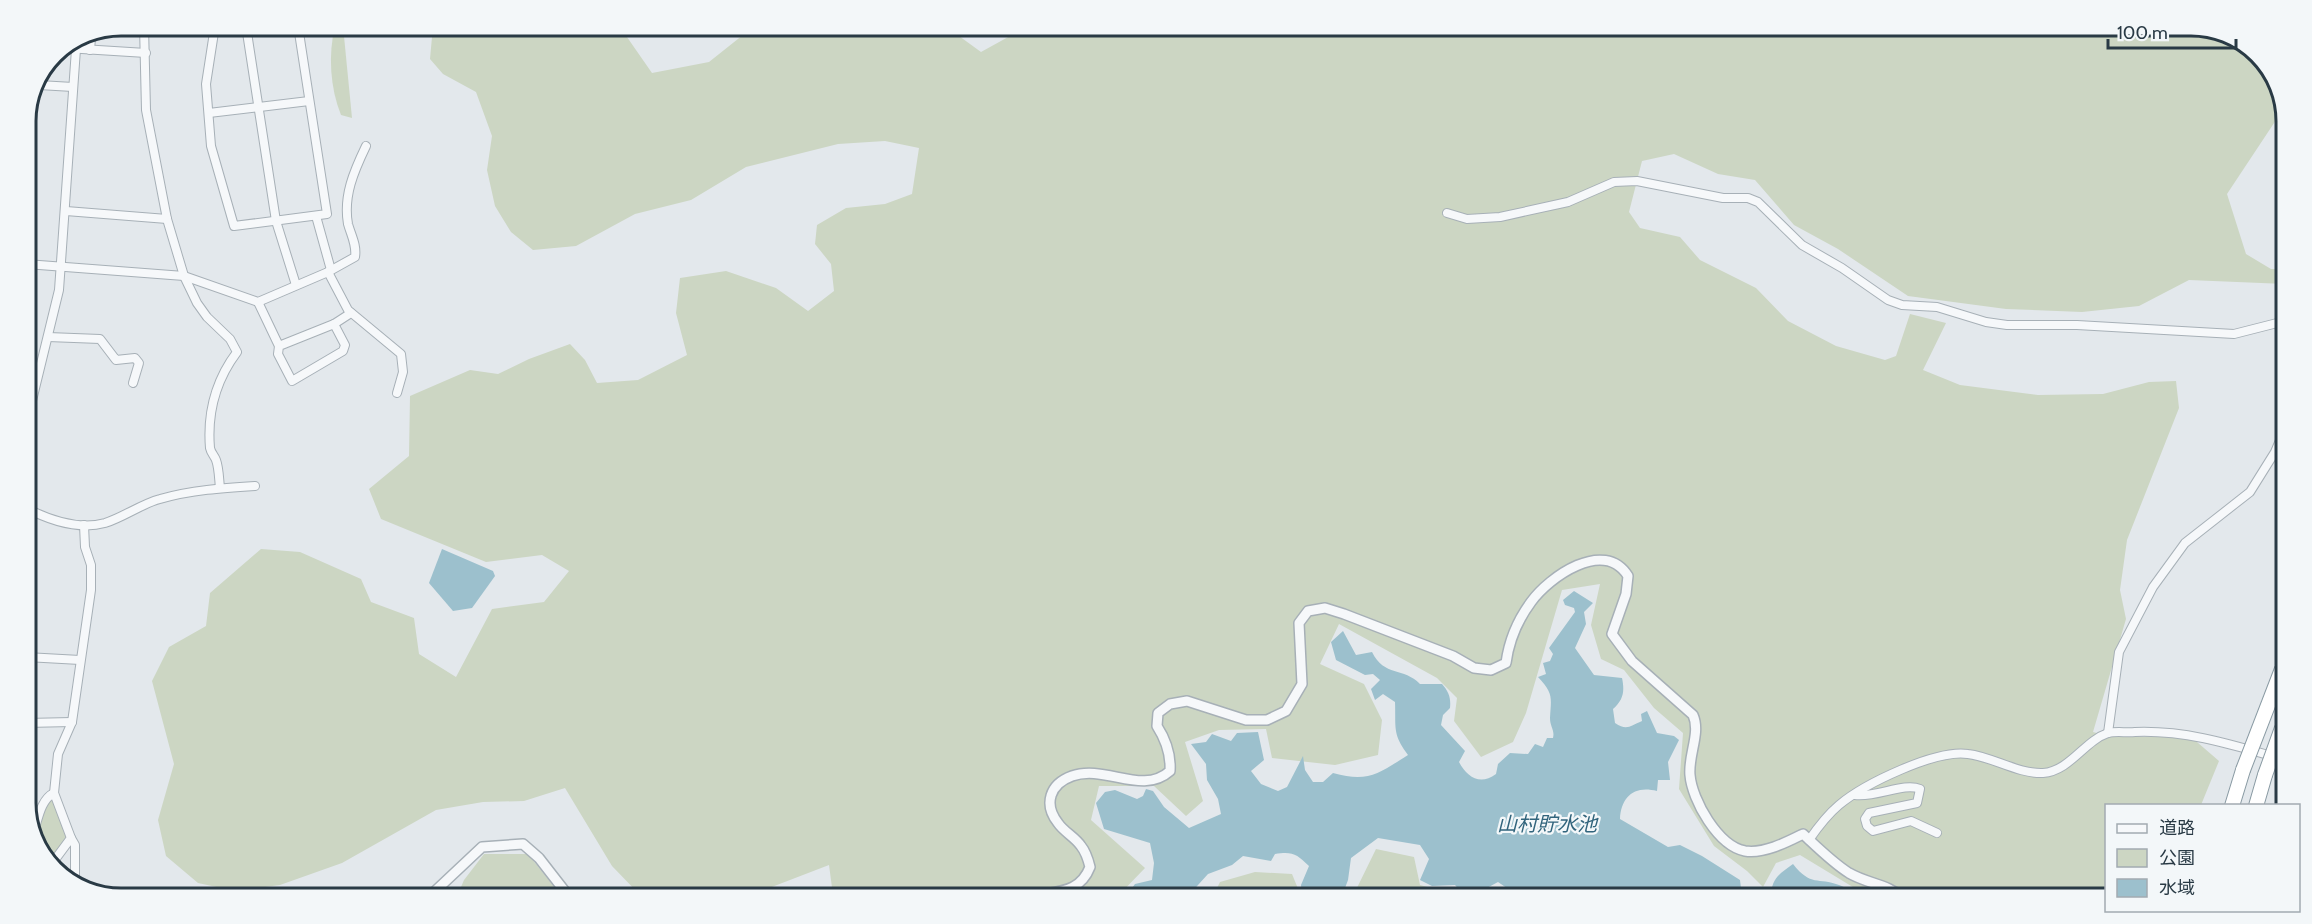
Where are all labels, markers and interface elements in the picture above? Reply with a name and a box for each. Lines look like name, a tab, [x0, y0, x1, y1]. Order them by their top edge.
scale bar	[2108, 12, 2236, 50]
text: 100 m	[2117, 22, 2168, 44]
legend	[2105, 804, 2300, 912]
water label: 山村貯水池	[1497, 812, 1599, 836]
text: 道路	[2159, 817, 2195, 839]
text: 公園	[2159, 847, 2195, 869]
text: 水域	[2159, 877, 2195, 899]

